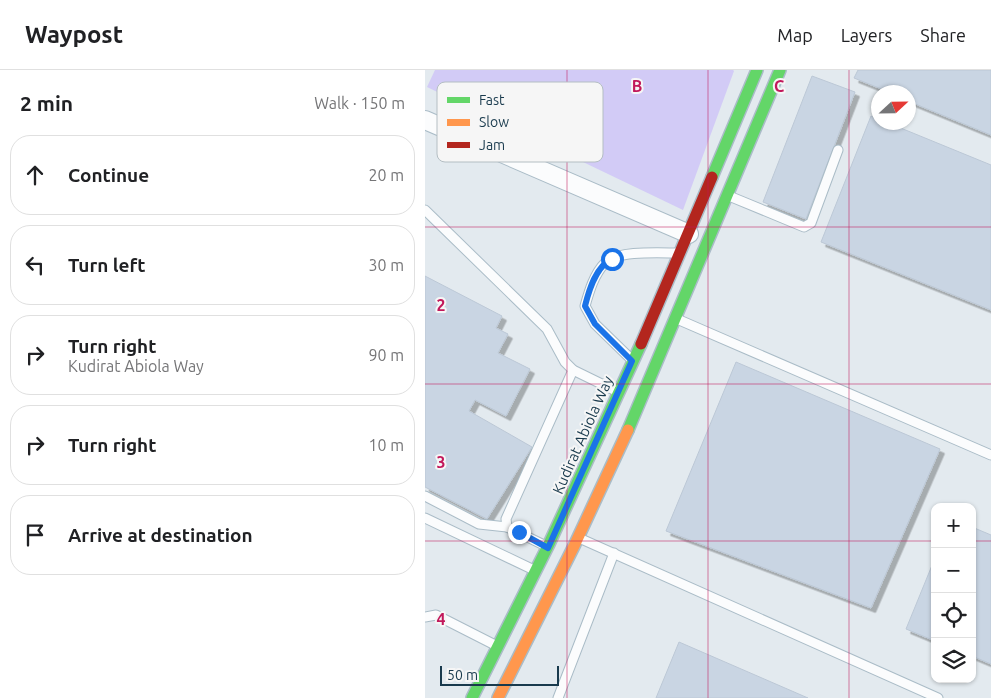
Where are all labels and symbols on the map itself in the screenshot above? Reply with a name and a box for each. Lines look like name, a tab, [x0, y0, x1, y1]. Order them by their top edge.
text: B	[632, 77, 642, 95]
text: C	[774, 77, 784, 95]
legend	[437, 82, 603, 162]
north arrow	[871, 85, 916, 130]
text: Fast	[479, 92, 505, 108]
text: Slow	[479, 114, 509, 130]
text: Jam	[479, 137, 505, 153]
route start	[601, 248, 624, 271]
text: 2	[436, 296, 446, 314]
street label: Kudirat Abiola Way	[549, 373, 616, 496]
text: 3	[436, 453, 446, 471]
route end	[508, 521, 531, 544]
text: 4	[436, 610, 446, 628]
scale bar	[440, 663, 559, 686]

